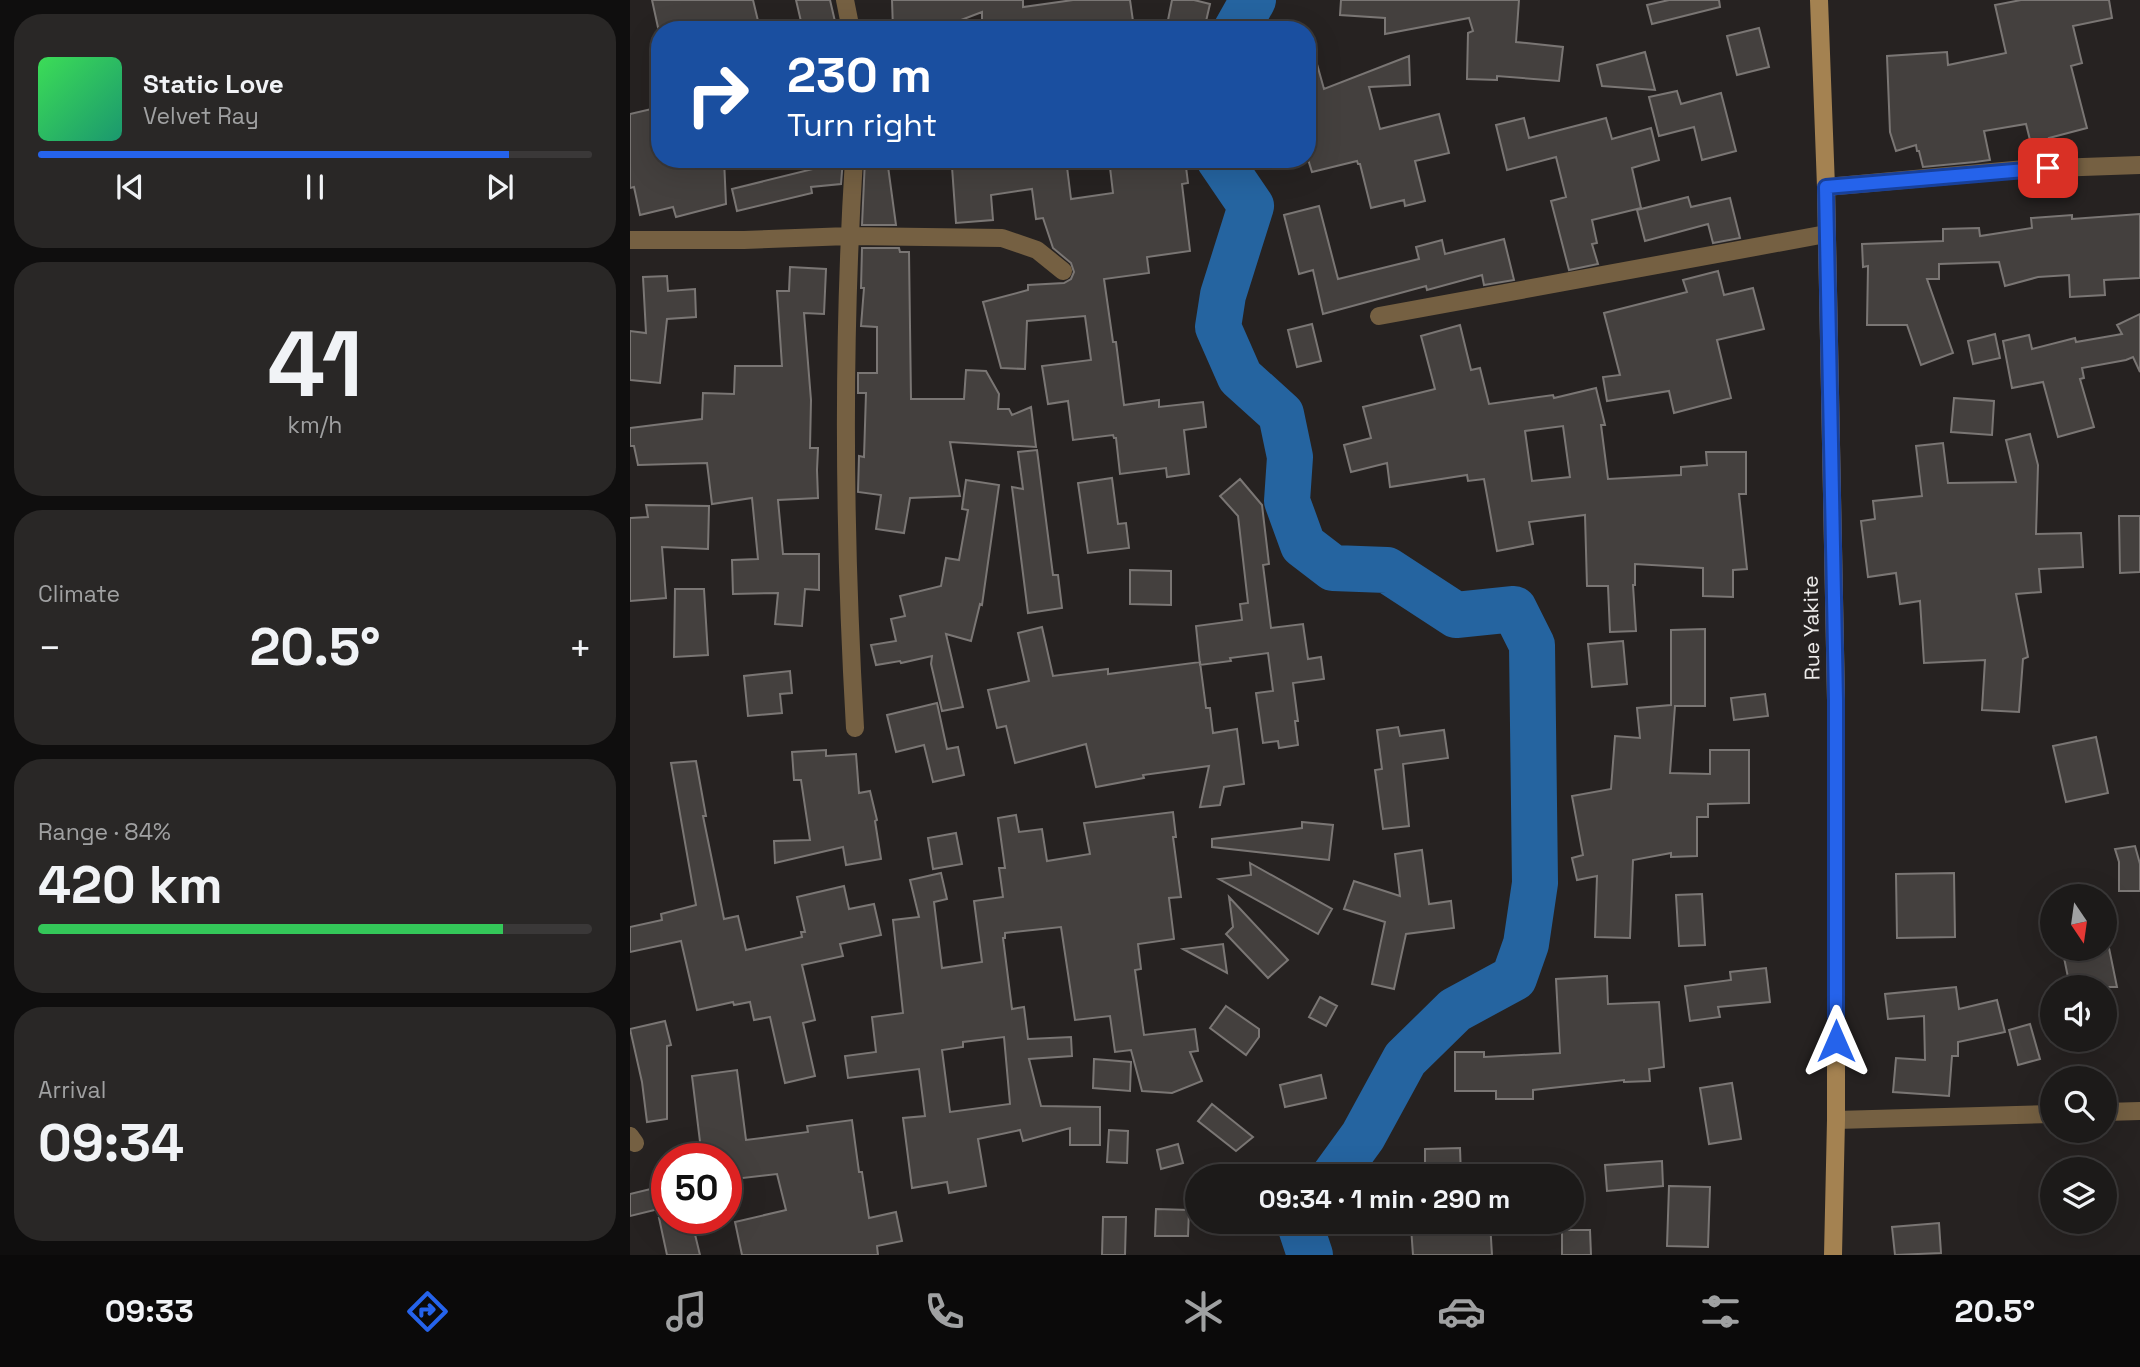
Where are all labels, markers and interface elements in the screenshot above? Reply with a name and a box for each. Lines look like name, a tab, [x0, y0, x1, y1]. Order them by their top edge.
text: 230 m	[787, 44, 932, 106]
icon: right	[672, 49, 763, 140]
text: Static Love	[143, 67, 284, 101]
text: Velvet Ray	[143, 101, 259, 131]
text: Turn right	[787, 105, 937, 145]
pin	[2018, 138, 2078, 198]
icon: arrive	[2029, 149, 2067, 187]
icon: previous	[111, 168, 149, 206]
icon: pause	[296, 168, 334, 206]
icon: next	[481, 168, 519, 206]
text: 41	[267, 306, 363, 423]
text: km/h	[288, 410, 342, 440]
street label: Rue Yakite	[1797, 575, 1825, 681]
text: Climate	[38, 579, 120, 609]
text: 20.5°	[249, 614, 381, 680]
text: −	[38, 624, 62, 672]
text: +	[568, 624, 592, 672]
text: Range · 84%	[38, 817, 171, 847]
text: 420 km	[38, 852, 223, 918]
north arrow	[2040, 884, 2118, 961]
map controls	[2040, 884, 2117, 1234]
button: sound	[2040, 975, 2117, 1052]
position arrow	[1799, 1004, 1873, 1078]
button: search	[2040, 1066, 2117, 1143]
text: Arrival	[38, 1075, 106, 1105]
text: 09:34	[38, 1110, 184, 1176]
speed limit sign: 50	[651, 1143, 742, 1234]
button: layers	[2040, 1157, 2117, 1234]
text: 09:34 · 1 min · 290 m	[1259, 1182, 1510, 1216]
icon: directions	[403, 1287, 452, 1336]
icon: music	[662, 1287, 711, 1336]
icon: phone	[920, 1287, 969, 1336]
icon: climate	[1179, 1287, 1228, 1336]
icon: car	[1437, 1287, 1486, 1336]
icon: filters	[1696, 1287, 1745, 1336]
text: 09:33	[105, 1291, 194, 1331]
text: 20.5°	[1954, 1291, 2035, 1331]

